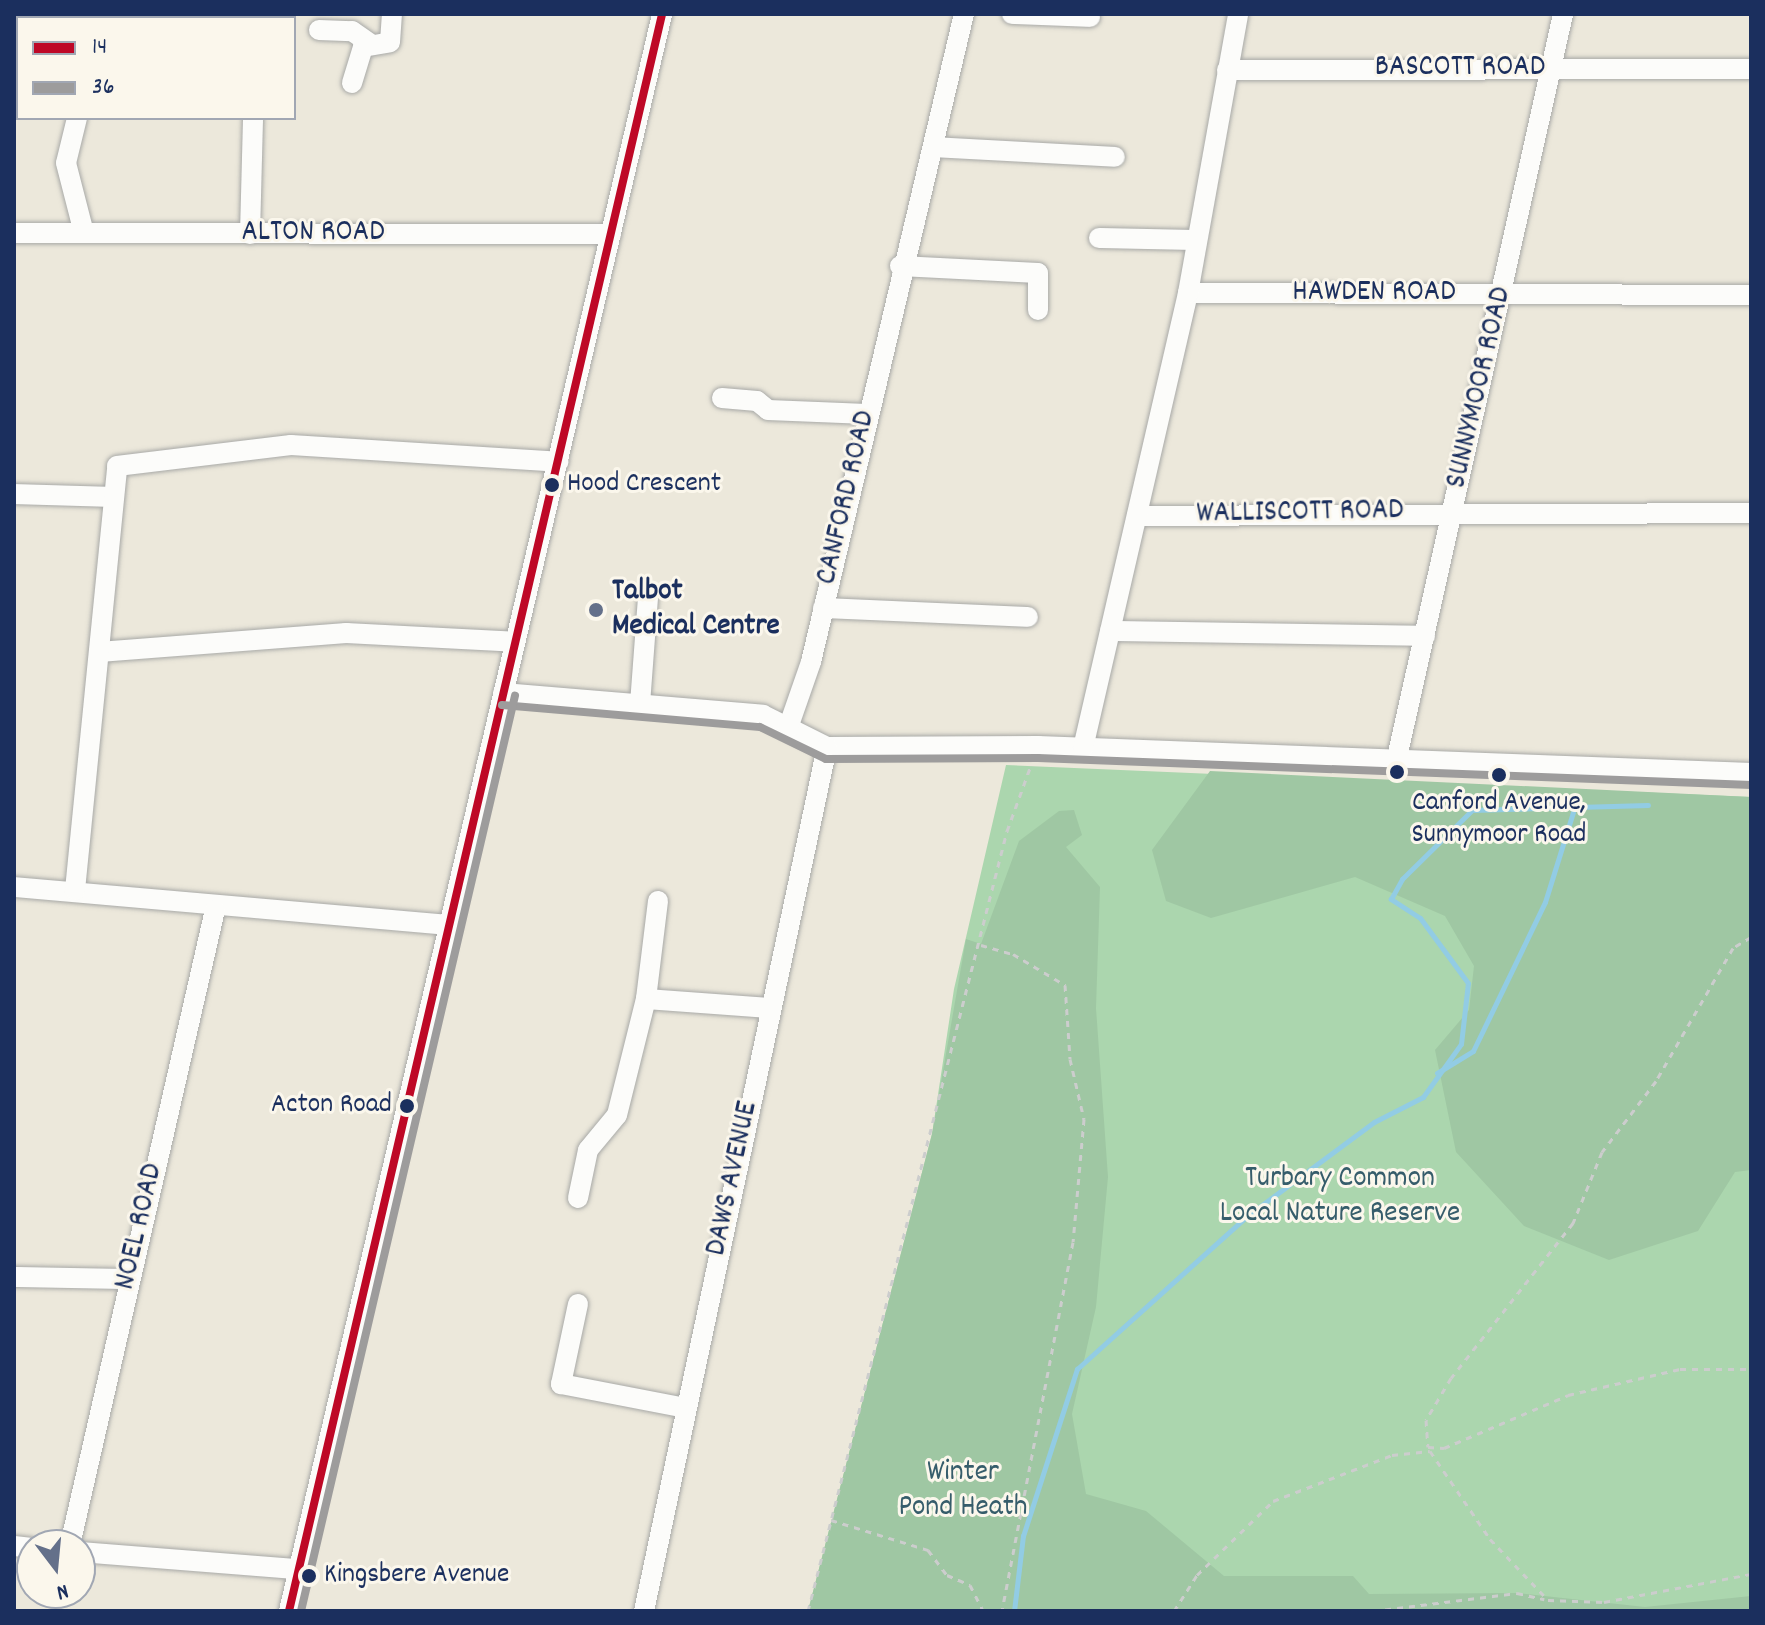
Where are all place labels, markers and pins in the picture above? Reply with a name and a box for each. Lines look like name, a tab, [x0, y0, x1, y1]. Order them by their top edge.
place label: Hood Crescent	[567, 468, 721, 502]
marker: Hood Crescent	[544, 477, 560, 493]
place label: Talbot Medical Centre	[612, 575, 780, 646]
marker: Talbot Medical Centre	[587, 601, 605, 619]
unlabelled marker	[1389, 764, 1405, 780]
marker: Canford Avenue, Sunnymoor Road	[1491, 767, 1507, 783]
place label: Canford Avenue, Sunnymoor Road	[1412, 787, 1586, 853]
place label: Acton Road	[271, 1089, 392, 1123]
marker: Acton Road	[399, 1098, 415, 1114]
place label: Kingsbere Avenue	[324, 1559, 509, 1593]
marker: Kingsbere Avenue	[301, 1568, 317, 1584]

